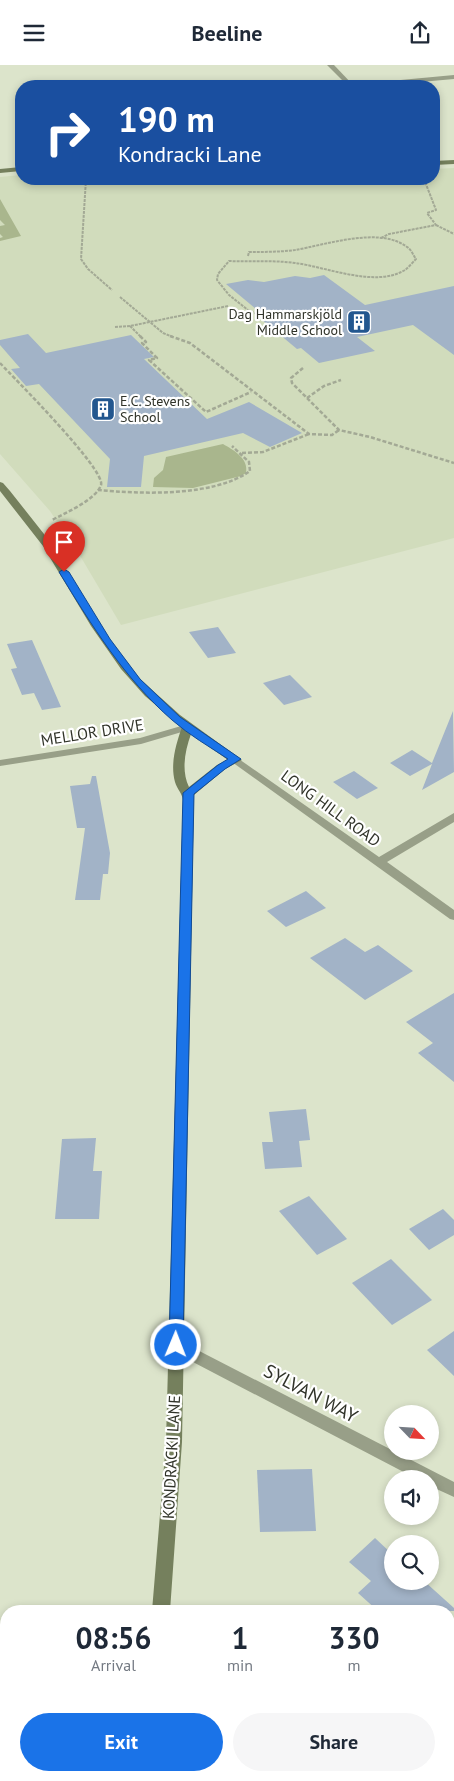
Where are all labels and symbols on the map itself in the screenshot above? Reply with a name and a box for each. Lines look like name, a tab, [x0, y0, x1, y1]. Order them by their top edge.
place label: Dag Hammarskjöld Middle School	[228, 305, 342, 339]
building icon: Dag Hammarskjöld Middle School	[346, 309, 372, 335]
place label: E.C. Stevens School	[120, 392, 190, 426]
building icon: E.C. Stevens School	[90, 396, 116, 422]
pin	[43, 521, 85, 572]
street label: MELLOR DRIVE	[39, 714, 145, 750]
street label: LONG HILL ROAD	[277, 765, 385, 851]
position arrow	[149, 1318, 201, 1370]
street label: SYLVAN WAY	[260, 1358, 362, 1428]
street label: KONDRACKI LANE	[158, 1394, 184, 1520]
north arrow	[384, 1405, 439, 1460]

